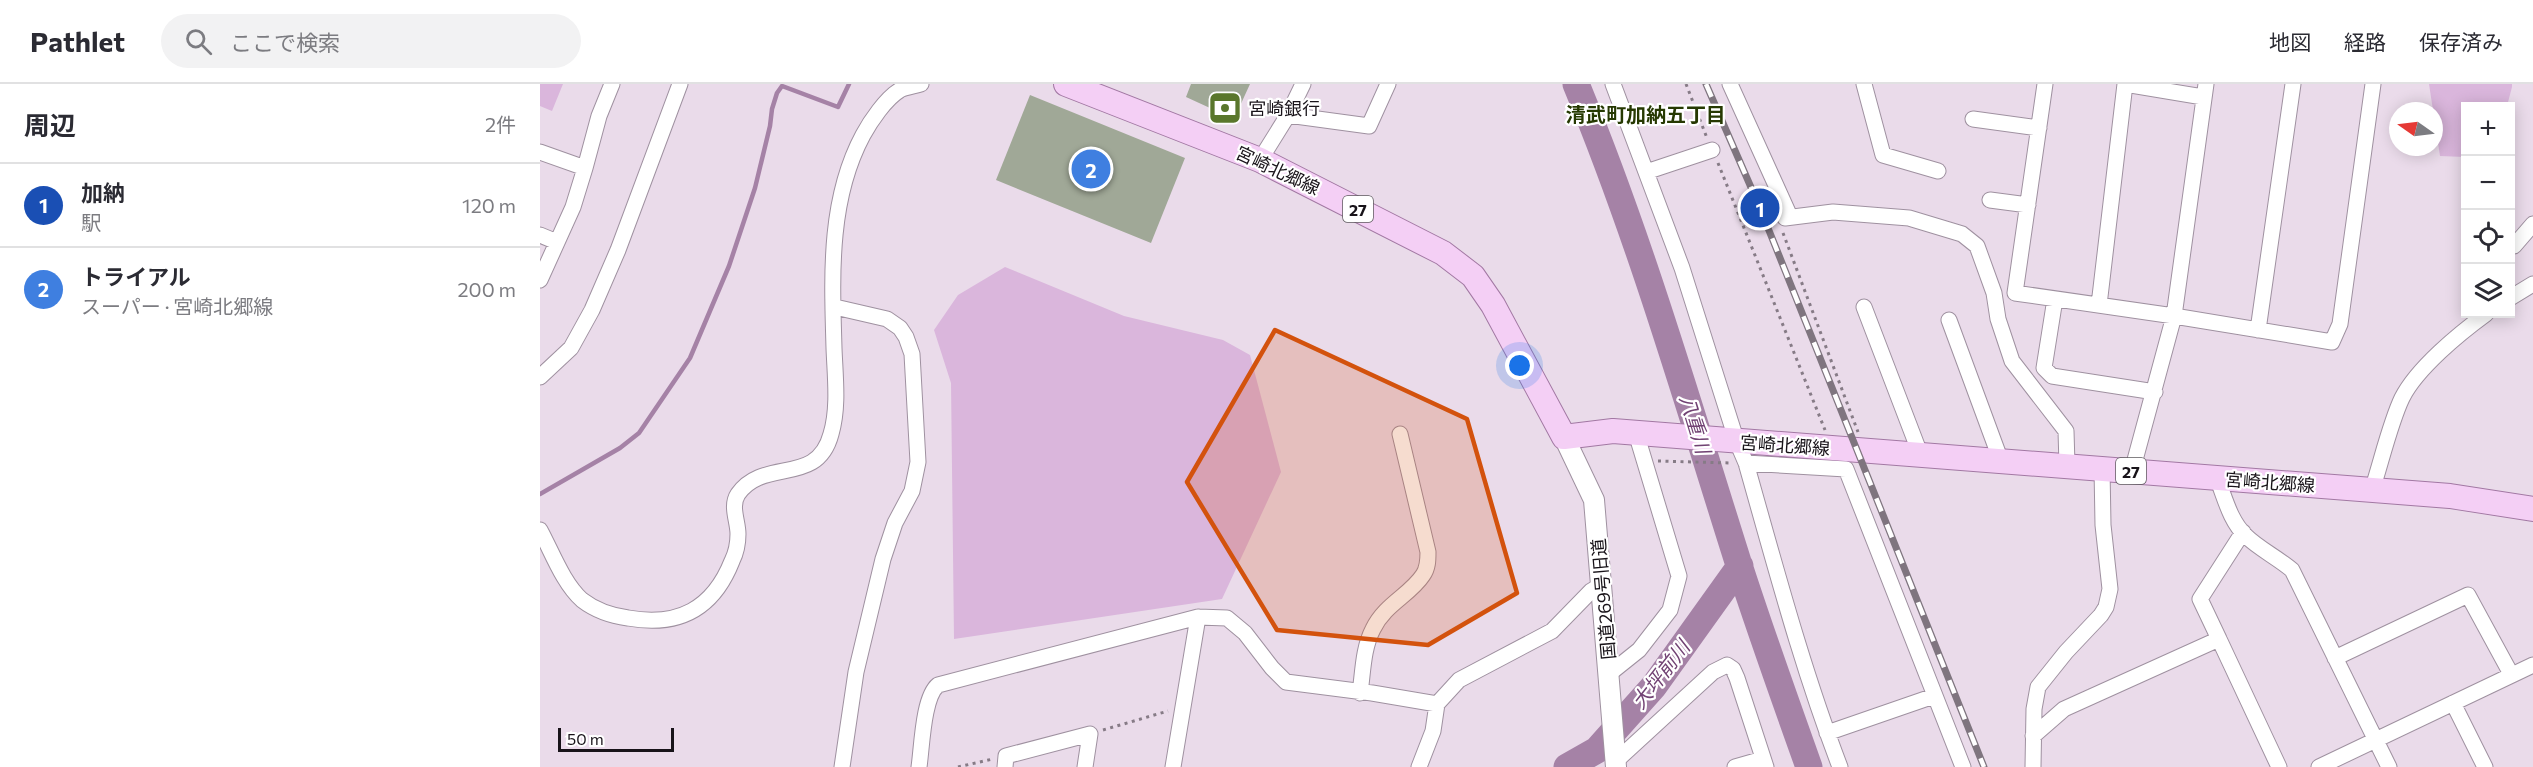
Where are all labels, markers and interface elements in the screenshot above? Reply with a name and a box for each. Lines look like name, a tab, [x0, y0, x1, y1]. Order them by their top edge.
search box	[161, 14, 581, 68]
text: Pathlet	[30, 24, 125, 58]
icon: search	[182, 25, 215, 58]
text: ここで検索	[230, 29, 340, 56]
text: 地図	[2269, 29, 2311, 54]
text: 経路	[2344, 29, 2386, 54]
text: 保存済み	[2419, 29, 2503, 54]
bank icon: 宮崎銀行	[1207, 90, 1243, 126]
place label: 宮崎銀行	[1248, 97, 1320, 119]
district label: 清武町加納五丁目	[1566, 102, 1726, 126]
north arrow	[2389, 102, 2443, 156]
map controls	[2461, 102, 2515, 318]
button: +	[2461, 102, 2515, 156]
text: 周辺	[24, 109, 76, 140]
text: 2件	[485, 112, 516, 136]
street label: 宮崎北郷線	[1233, 141, 1323, 199]
pin: 2	[1072, 146, 1110, 191]
button: −	[2461, 156, 2515, 210]
text: 加納	[81, 179, 125, 206]
pin: 1	[1740, 186, 1780, 230]
text: 1	[39, 193, 48, 217]
text: 120 m	[462, 193, 516, 217]
road number: 27	[1343, 196, 1373, 222]
text: 駅	[81, 210, 101, 234]
button: locate	[2461, 210, 2515, 264]
text: トライアル	[81, 263, 191, 290]
button: layers	[2461, 264, 2515, 318]
text: 2	[38, 277, 49, 301]
text: 200 m	[458, 277, 516, 301]
text: スーパー · 宮崎北郷線	[81, 294, 273, 318]
your location	[1505, 351, 1534, 380]
water label: 八重川	[1676, 392, 1717, 458]
street label: 宮崎北郷線	[1739, 431, 1831, 459]
road number: 27	[2116, 458, 2146, 484]
street label: 宮崎北郷線	[2224, 468, 2316, 496]
street label: 国道269号旧道	[1587, 537, 1619, 661]
water label: 大坪前川	[1626, 634, 1695, 713]
scale bar	[558, 725, 674, 752]
text: 50 m	[567, 729, 604, 748]

